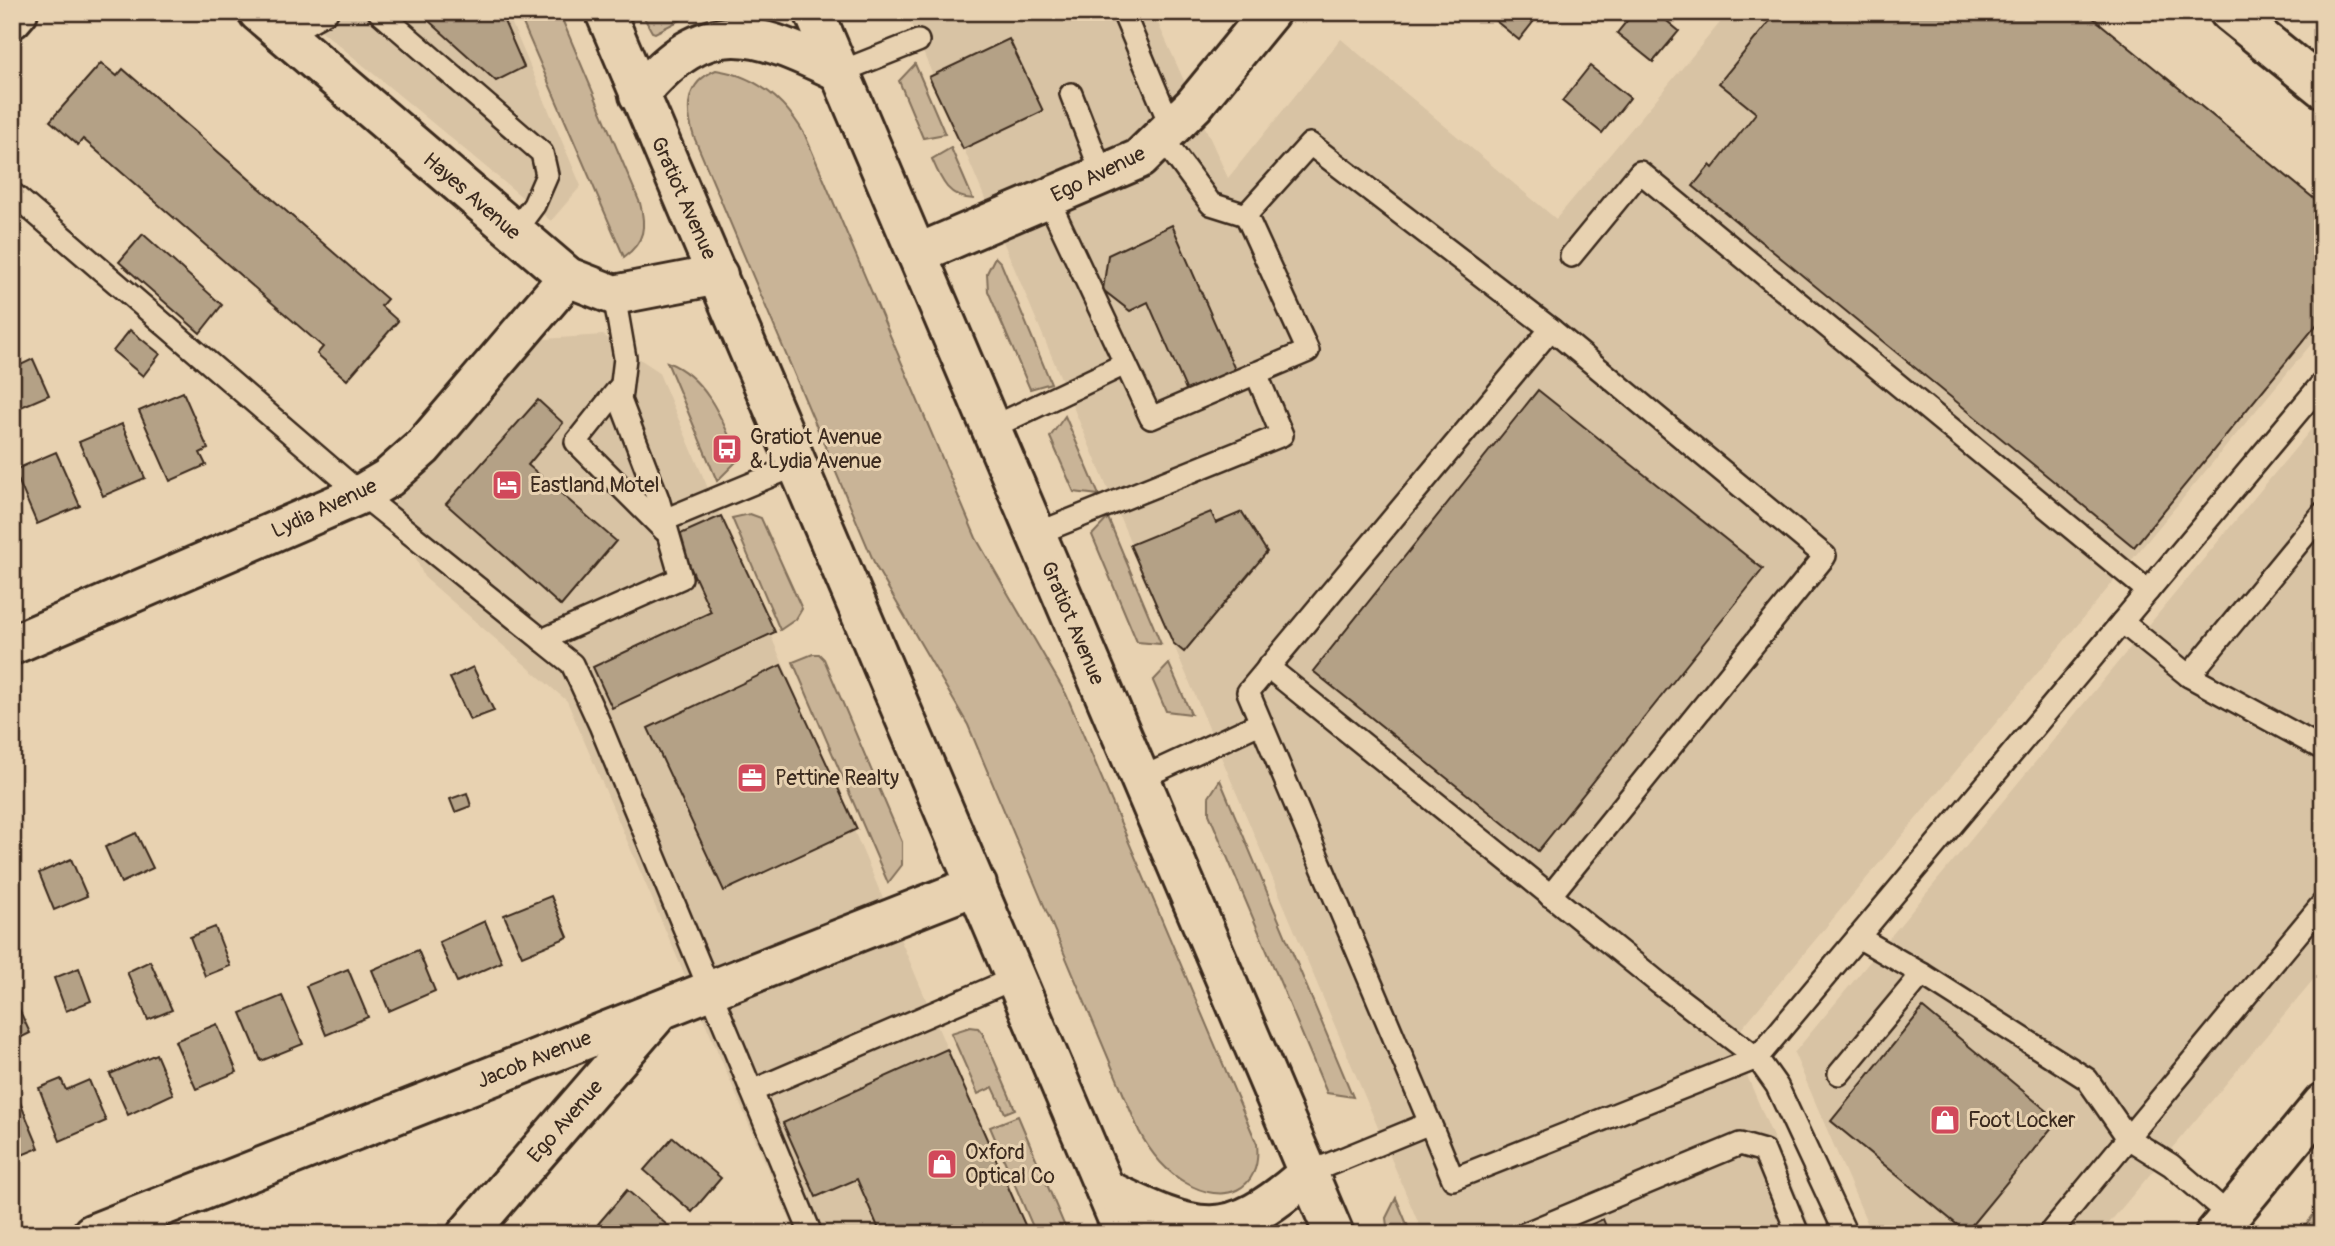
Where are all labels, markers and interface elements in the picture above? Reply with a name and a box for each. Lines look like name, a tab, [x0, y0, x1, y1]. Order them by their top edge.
street label: Gratiot Avenue	[644, 133, 723, 264]
street label: Ego Avenue	[1047, 140, 1150, 209]
street label: Hayes Avenue	[417, 147, 527, 247]
place label: Gratiot Avenue & Lydia Avenue	[750, 424, 882, 475]
bus stop icon: Gratiot Avenue & Lydia Avenue	[710, 432, 744, 466]
hotel icon: Eastland Motel	[490, 468, 524, 502]
street label: Lydia Avenue	[267, 472, 382, 545]
place label: Eastland Motel	[530, 472, 660, 499]
street label: Gratiot Avenue	[1034, 557, 1111, 690]
office icon: Pettine Realty	[735, 761, 769, 795]
place label: Pettine Realty	[775, 765, 899, 792]
street label: Jacob Avenue	[473, 1024, 596, 1095]
street label: Ego Avenue	[522, 1074, 609, 1169]
shop icon: Foot Locker	[1928, 1103, 1962, 1137]
place label: Foot Locker	[1968, 1107, 2076, 1134]
place label: Oxford Optical Co	[965, 1139, 1055, 1190]
shop icon: Oxford Optical Co	[925, 1147, 959, 1181]

